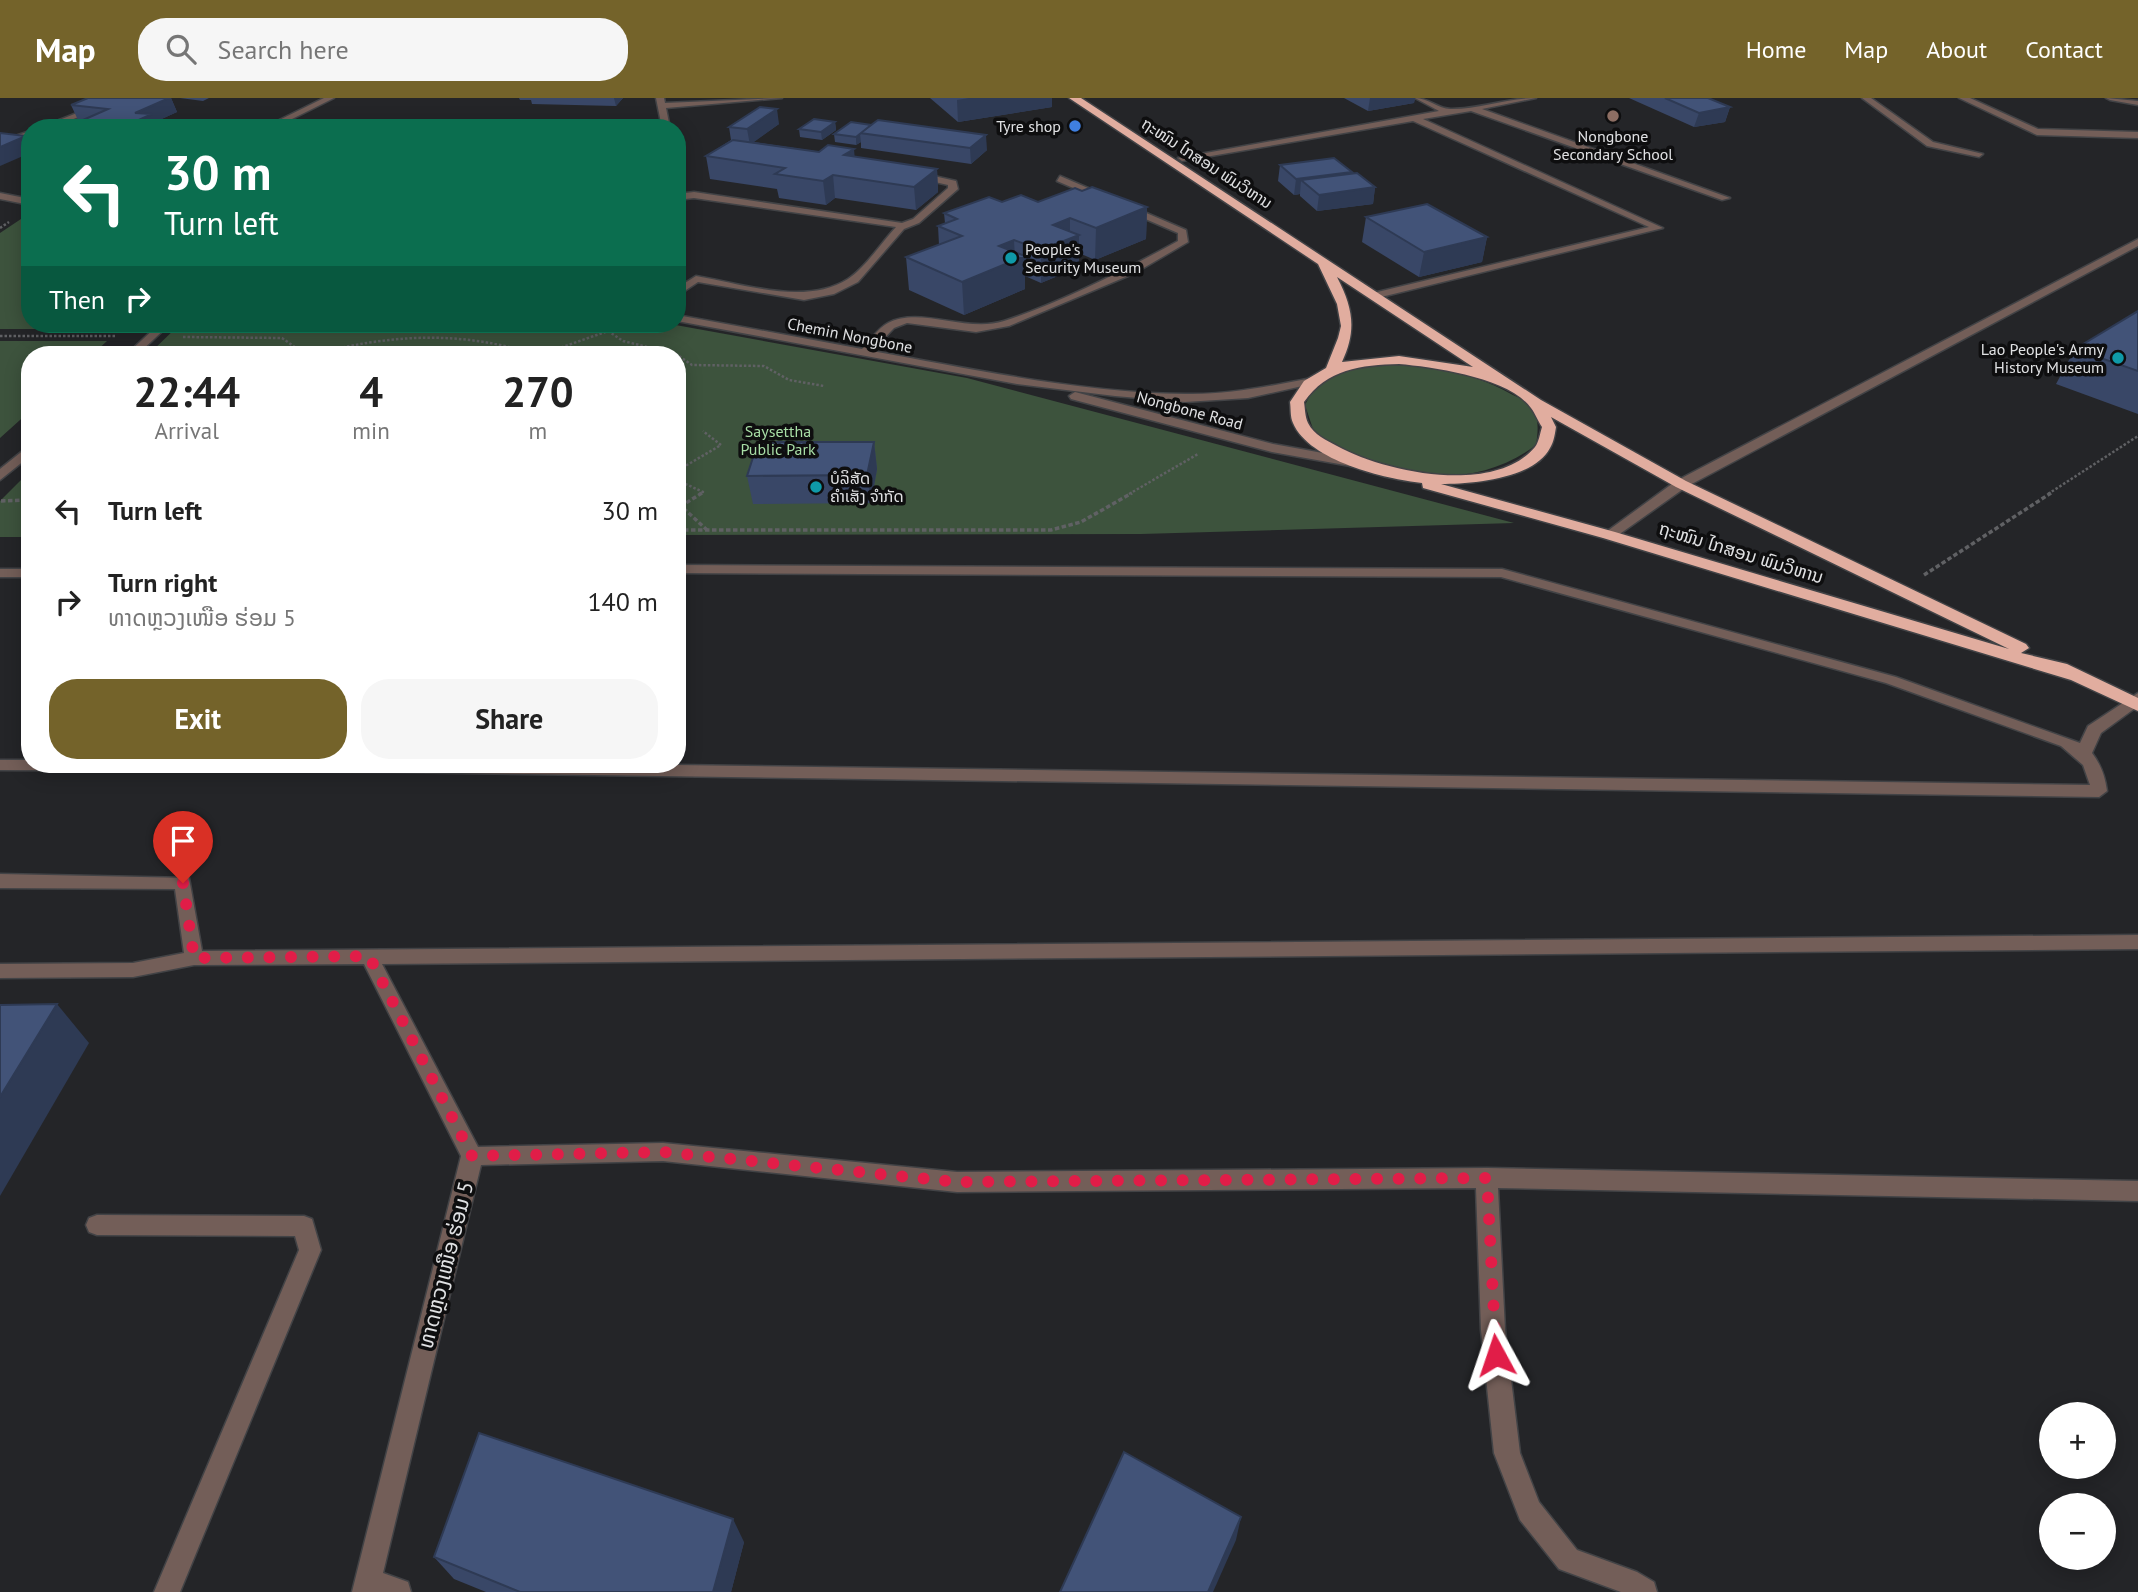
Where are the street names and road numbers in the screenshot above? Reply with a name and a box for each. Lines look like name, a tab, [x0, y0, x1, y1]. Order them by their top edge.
street label: ຖະໜົນ ໄກສອນ ພົມວິຫານ	[1138, 113, 1276, 213]
street label: Chemin Nongbone	[786, 313, 914, 357]
street label: Nongbone Road	[1135, 386, 1245, 434]
street label: ຖະໜົນ ໄກສອນ ພົມວິຫານ	[1656, 517, 1826, 589]
street label: ທາດຫຼວງເໜືອ ຮ່ອມ 5	[412, 1178, 479, 1351]

